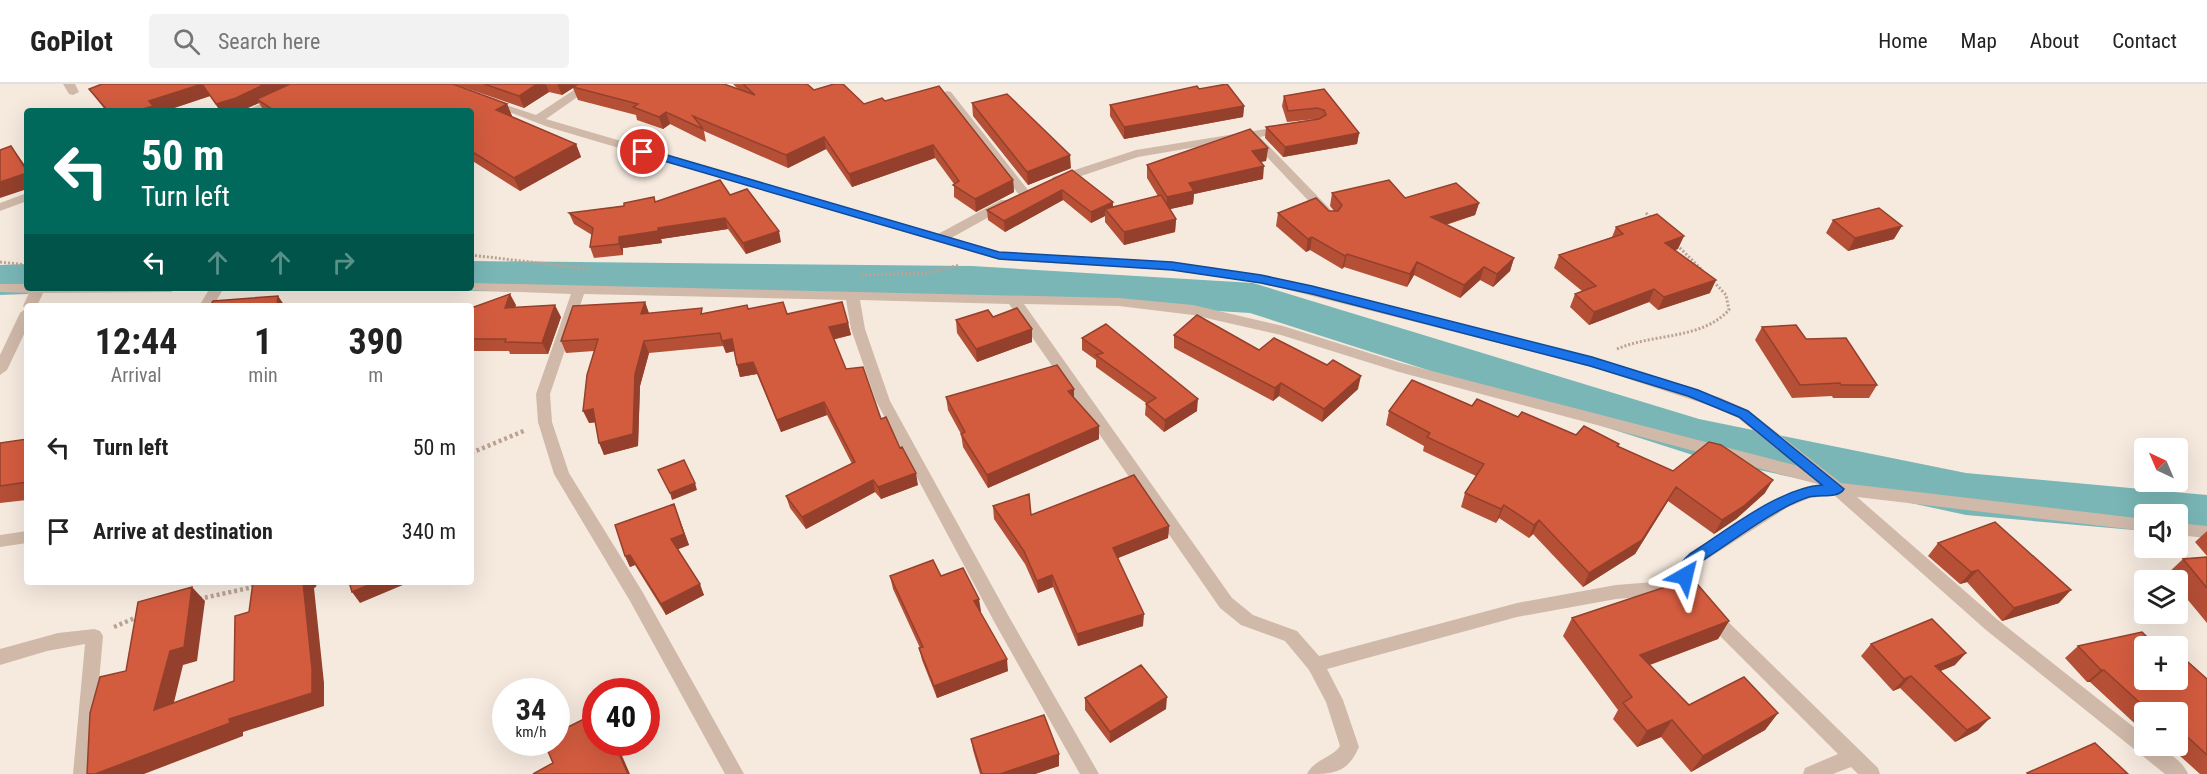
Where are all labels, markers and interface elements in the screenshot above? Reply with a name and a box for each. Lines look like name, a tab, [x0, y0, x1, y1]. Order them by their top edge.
search box	[149, 14, 569, 68]
text: GoPilot	[30, 25, 113, 58]
icon: search	[170, 25, 203, 58]
text: Search here	[218, 29, 320, 54]
text: Home	[1878, 29, 1928, 53]
text: Map	[1961, 29, 1997, 53]
text: About	[2030, 29, 2079, 53]
text: Contact	[2112, 29, 2177, 53]
pin	[617, 126, 668, 177]
text: 50 m	[141, 131, 224, 180]
icon: left	[42, 132, 120, 210]
icon: arrive	[626, 135, 659, 168]
text: Turn left	[141, 181, 230, 213]
icon: left	[138, 246, 171, 279]
icon: ahead	[201, 246, 234, 279]
icon: ahead	[264, 246, 297, 279]
icon: right	[327, 246, 360, 279]
text: 12:44	[95, 321, 177, 363]
text: 1	[254, 321, 272, 363]
text: 390	[349, 321, 403, 363]
text: Arrival	[111, 363, 162, 387]
text: min	[248, 363, 278, 387]
text: m	[368, 363, 383, 387]
icon: left	[42, 431, 75, 464]
text: Turn left	[93, 435, 168, 460]
text: 50 m	[413, 435, 456, 460]
north arrow	[2134, 438, 2188, 492]
map controls	[2134, 438, 2188, 756]
button: sound	[2134, 504, 2188, 558]
icon: arrive	[42, 515, 75, 548]
text: Arrive at destination	[93, 519, 273, 544]
text: 340 m	[402, 519, 456, 544]
position arrow	[1653, 544, 1717, 608]
button: layers	[2134, 570, 2188, 624]
button: +	[2134, 636, 2188, 690]
speed limit sign: 40	[582, 678, 660, 756]
text: 34	[516, 692, 546, 727]
button: −	[2134, 702, 2188, 756]
text: km/h	[516, 723, 546, 741]

